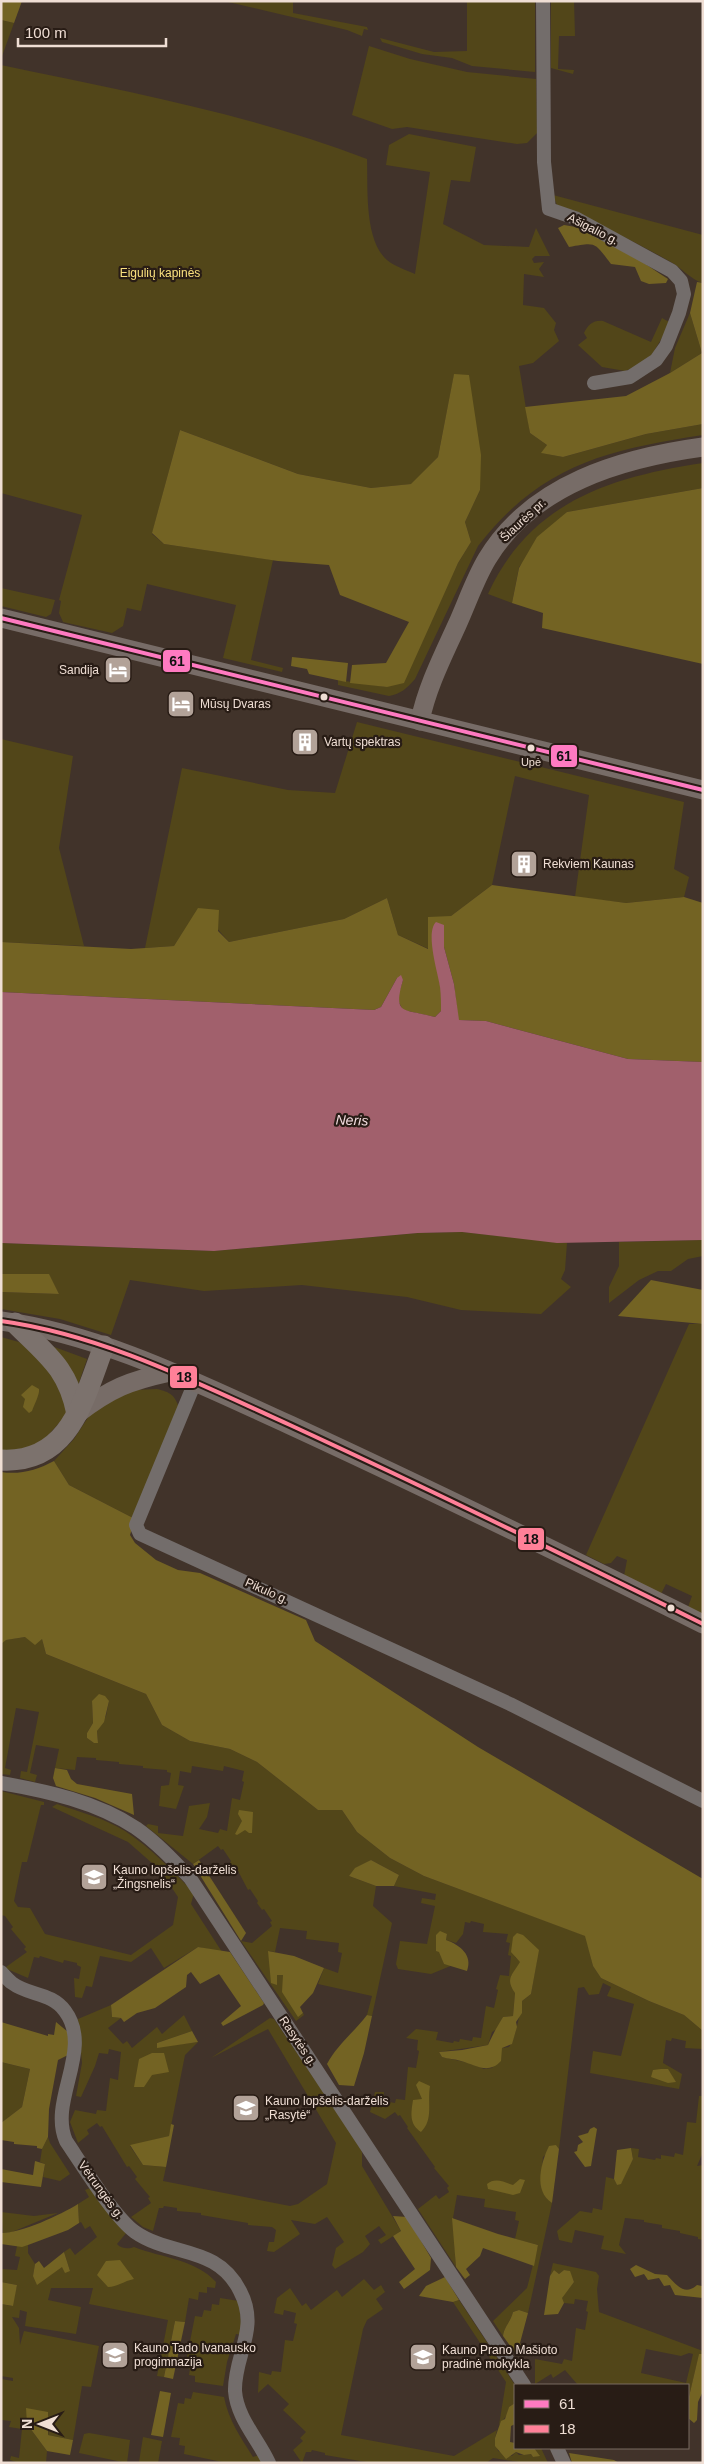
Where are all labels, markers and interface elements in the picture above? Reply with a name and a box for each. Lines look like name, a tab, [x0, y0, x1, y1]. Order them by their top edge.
scale bar	[18, 15, 165, 47]
text: 100 m	[25, 24, 67, 41]
street label: Ašigalio g.	[565, 210, 621, 248]
park label: Eigulių kapinės	[120, 266, 200, 280]
street label: Šiaurės pr.	[497, 495, 549, 545]
line badge: 61	[162, 649, 191, 673]
text: 61	[169, 653, 185, 669]
hotel icon: Sandija	[103, 655, 133, 685]
place label: Sandija	[59, 663, 99, 677]
hotel icon: Mūsų Dvaras	[166, 689, 196, 719]
unlabelled marker	[319, 692, 329, 702]
place label: Mūsų Dvaras	[200, 697, 271, 711]
building icon: Vartų spektras	[290, 727, 320, 757]
place label: Vartų spektras	[324, 735, 400, 749]
marker: Upė	[526, 743, 536, 753]
line badge: 61	[550, 744, 578, 768]
text: 61	[556, 748, 572, 764]
place label: Upė	[521, 756, 541, 768]
building icon: Rekviem Kaunas	[509, 849, 539, 879]
place label: Rekviem Kaunas	[543, 857, 634, 871]
water label: Neris	[335, 1111, 369, 1129]
line badge: 18	[169, 1365, 198, 1389]
text: 18	[176, 1369, 192, 1385]
line badge: 18	[517, 1527, 545, 1551]
text: 18	[523, 1531, 539, 1547]
street label: Pikulo g.	[243, 1575, 291, 1607]
unlabelled marker	[666, 1603, 676, 1613]
school or university icon: Kauno lopšelis-darželis „Žingsnelis“	[79, 1862, 109, 1892]
place label: Kauno lopšelis-darželis „Žingsnelis“	[113, 1863, 236, 1891]
street label: Rasytės g.	[276, 2014, 320, 2068]
school or university icon: Kauno lopšelis-darželis „Rasytė“	[231, 2093, 261, 2123]
place label: Kauno lopšelis-darželis „Rasytė“	[265, 2094, 388, 2122]
street label: Vėtrungės g.	[75, 2158, 127, 2222]
school or university icon: Kauno Tado Ivanausko progimnazija	[100, 2340, 130, 2370]
place label: Kauno Tado Ivanausko progimnazija	[134, 2341, 256, 2369]
school or university icon: Kauno Prano Mašioto pradinė mokykla	[408, 2342, 438, 2372]
place label: Kauno Prano Mašioto pradinė mokykla	[442, 2343, 558, 2371]
legend	[514, 2384, 689, 2449]
text: 61	[559, 2395, 576, 2412]
north arrow	[15, 2399, 65, 2449]
text: N	[19, 2419, 35, 2429]
text: 18	[559, 2420, 576, 2437]

